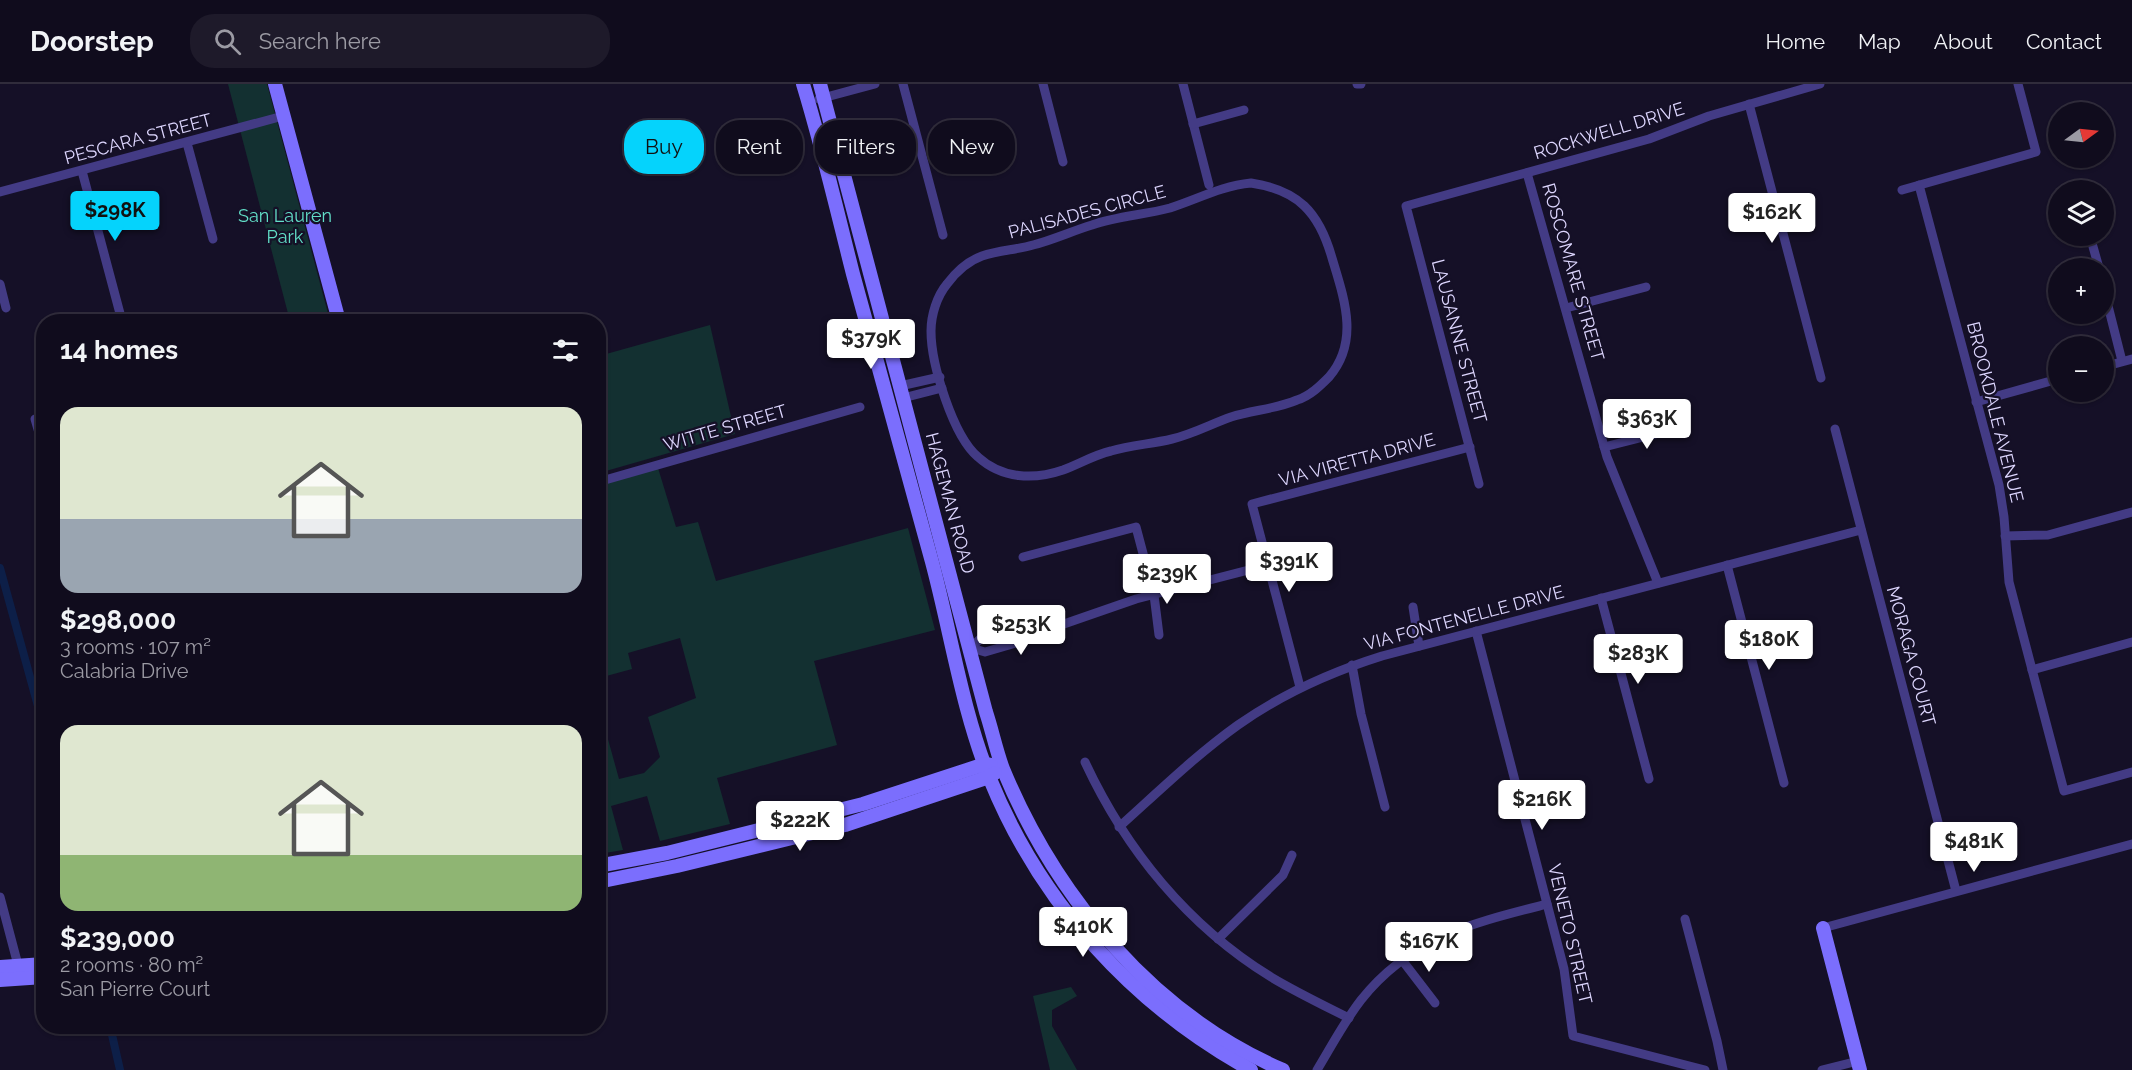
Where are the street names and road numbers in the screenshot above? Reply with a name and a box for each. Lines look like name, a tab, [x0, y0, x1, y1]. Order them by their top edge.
street label: ROCKWELL DRIVE	[1531, 98, 1687, 163]
street label: PESCARA STREET	[62, 109, 214, 168]
street label: PALISADES CIRCLE	[1006, 180, 1168, 243]
street label: ROSCOMARE STREET	[1538, 181, 1609, 363]
street label: LAUSANNE STREET	[1428, 257, 1491, 425]
street label: BROOKDALE AVENUE	[1963, 320, 2028, 504]
street label: WITTE STREET	[661, 400, 789, 455]
street label: VIA VIRETTA DRIVE	[1276, 429, 1437, 490]
street label: HAGEMAN ROAD	[922, 430, 979, 576]
street label: VIA FONTENELLE DRIVE	[1362, 581, 1566, 654]
street label: MORAGA COURT	[1883, 584, 1940, 728]
street label: VENETO STREET	[1544, 862, 1597, 1006]

